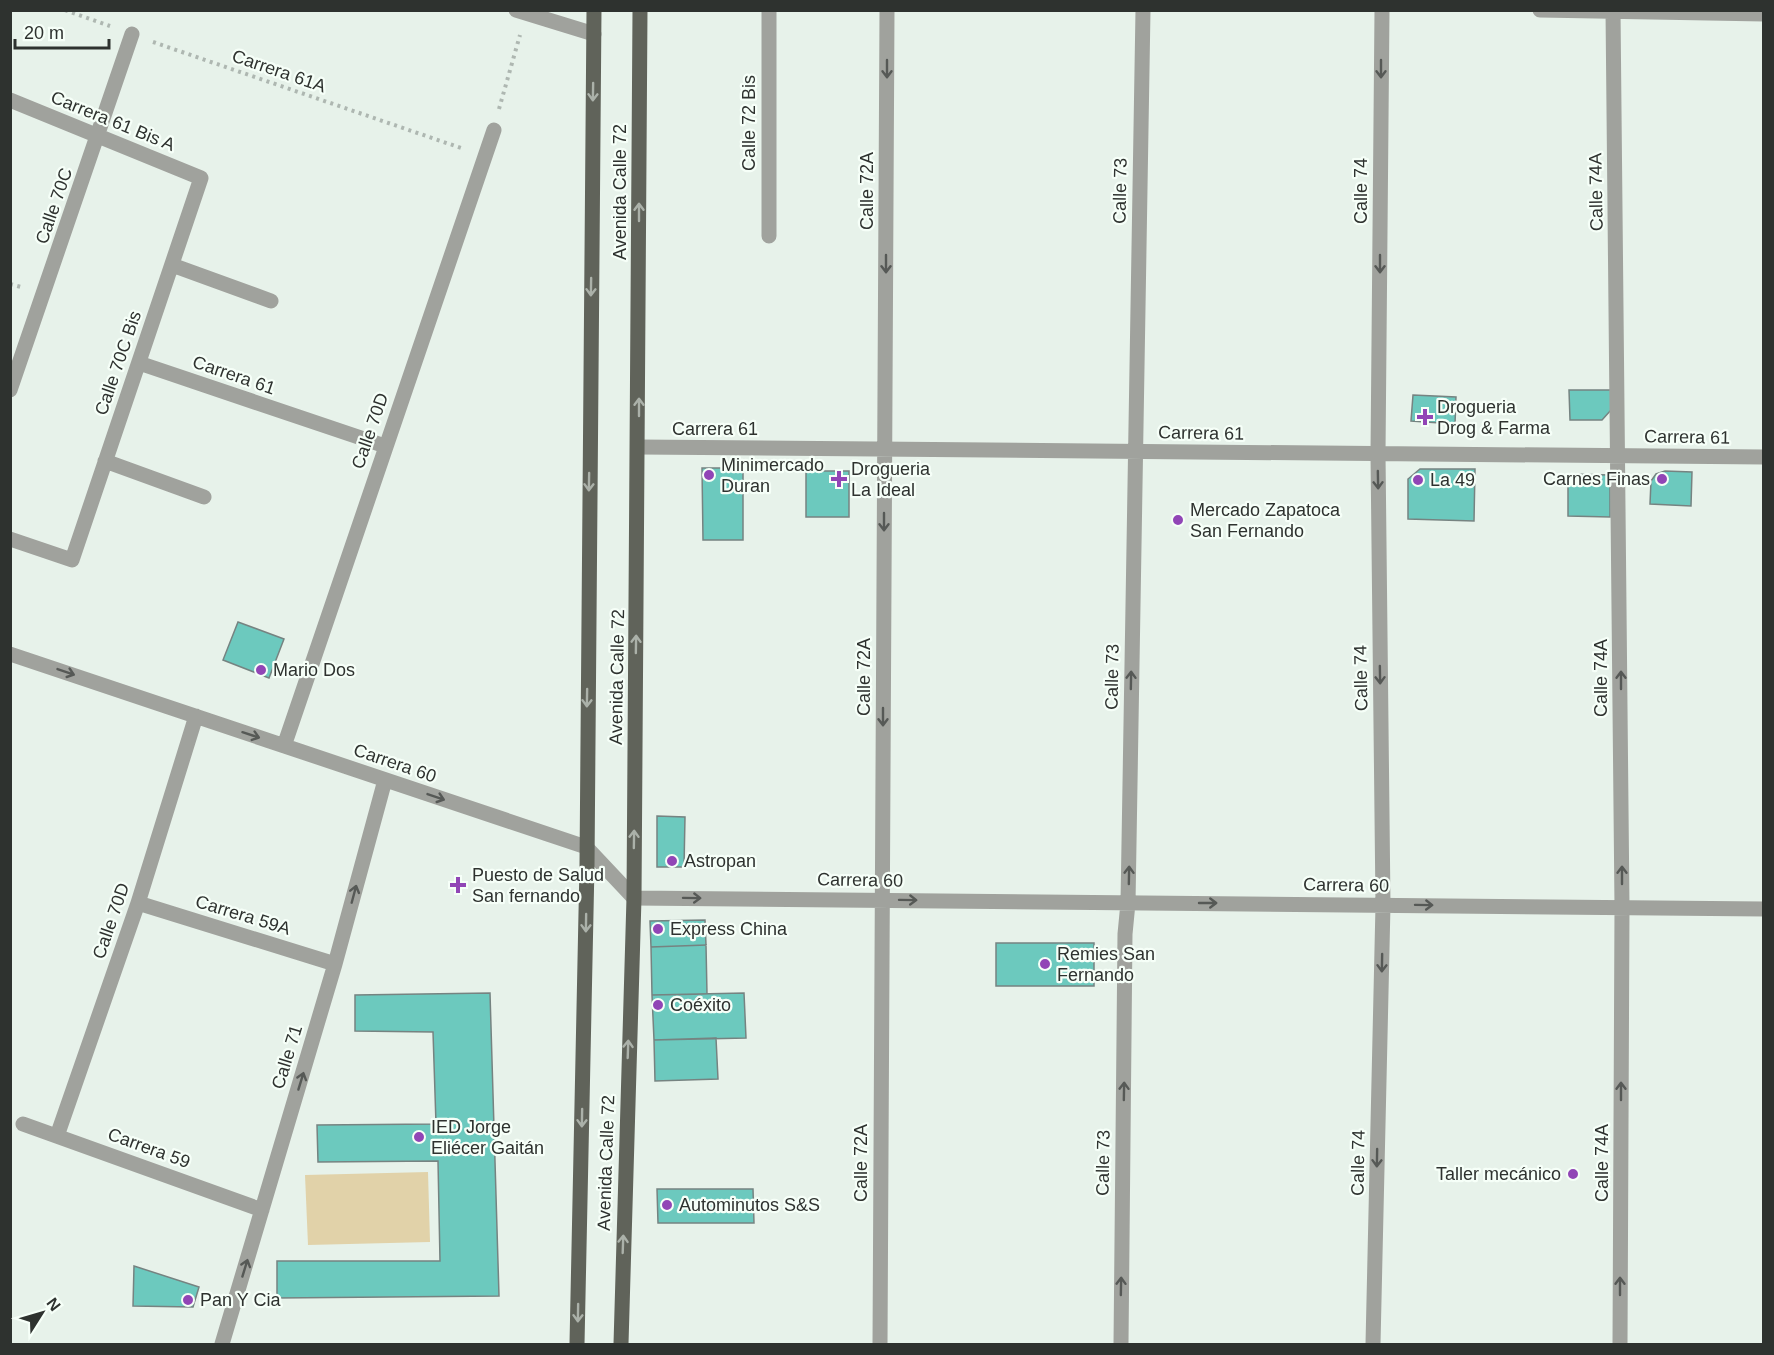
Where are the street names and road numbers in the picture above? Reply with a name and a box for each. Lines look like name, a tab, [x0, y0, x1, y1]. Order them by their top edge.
street label: Carrera 61A	[229, 46, 329, 96]
street label: Calle 72 Bis	[739, 75, 759, 171]
street label: Carrera 61 Bis A	[48, 87, 178, 155]
street label: Avenida Calle 72	[610, 124, 630, 260]
street label: Calle 72A	[857, 152, 877, 230]
street label: Calle 74A	[1585, 153, 1607, 231]
street label: Calle 73	[1109, 158, 1131, 224]
street label: Calle 74	[1351, 158, 1371, 224]
street label: Calle 70C	[32, 165, 76, 247]
street label: Calle 70C Bis	[91, 308, 145, 418]
street label: Carrera 61	[190, 352, 278, 398]
street label: Calle 70D	[348, 390, 392, 472]
street label: Carrera 61	[672, 419, 758, 439]
street label: Carrera 61	[1158, 422, 1244, 444]
street label: Carrera 61	[1644, 426, 1730, 448]
street label: Avenida Calle 72	[606, 609, 628, 745]
street label: Calle 72A	[854, 638, 874, 716]
street label: Calle 74A	[1591, 639, 1611, 717]
street label: Calle 73	[1101, 644, 1123, 710]
street label: Calle 74	[1350, 645, 1372, 711]
street label: Carrera 60	[351, 740, 439, 786]
street label: Carrera 60	[817, 869, 903, 891]
street label: Carrera 60	[1303, 874, 1389, 896]
street label: Calle 70D	[89, 880, 133, 962]
street label: Carrera 59A	[193, 891, 293, 939]
street label: Calle 71	[268, 1022, 306, 1092]
street label: Avenida Calle 72	[594, 1095, 618, 1231]
street label: Carrera 59	[105, 1124, 193, 1172]
street label: Calle 72A	[851, 1124, 871, 1202]
street label: Calle 74A	[1592, 1124, 1612, 1202]
street label: Calle 73	[1092, 1130, 1114, 1196]
street label: Calle 74	[1347, 1130, 1369, 1196]

